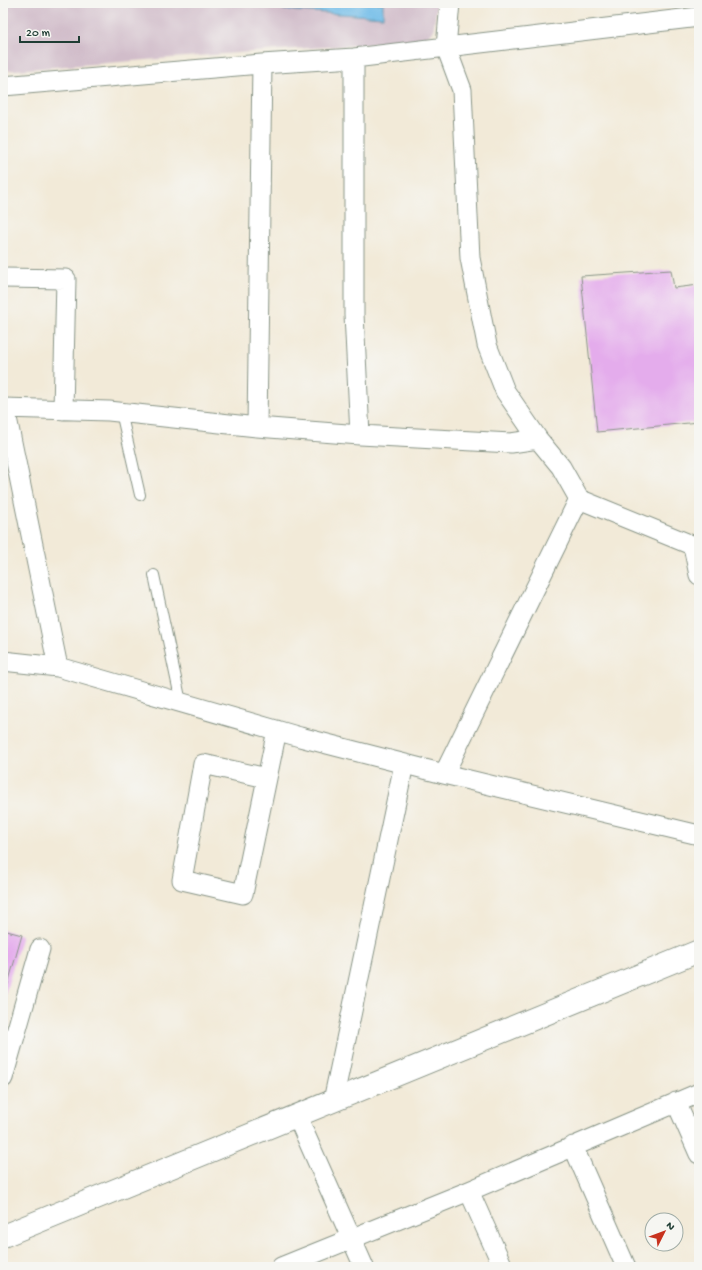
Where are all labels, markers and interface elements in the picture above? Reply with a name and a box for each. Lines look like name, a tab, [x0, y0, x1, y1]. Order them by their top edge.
scale bar	[20, 18, 79, 44]
text: 20 m	[26, 27, 51, 41]
north arrow	[644, 1212, 684, 1252]
text: N	[663, 1220, 677, 1233]

